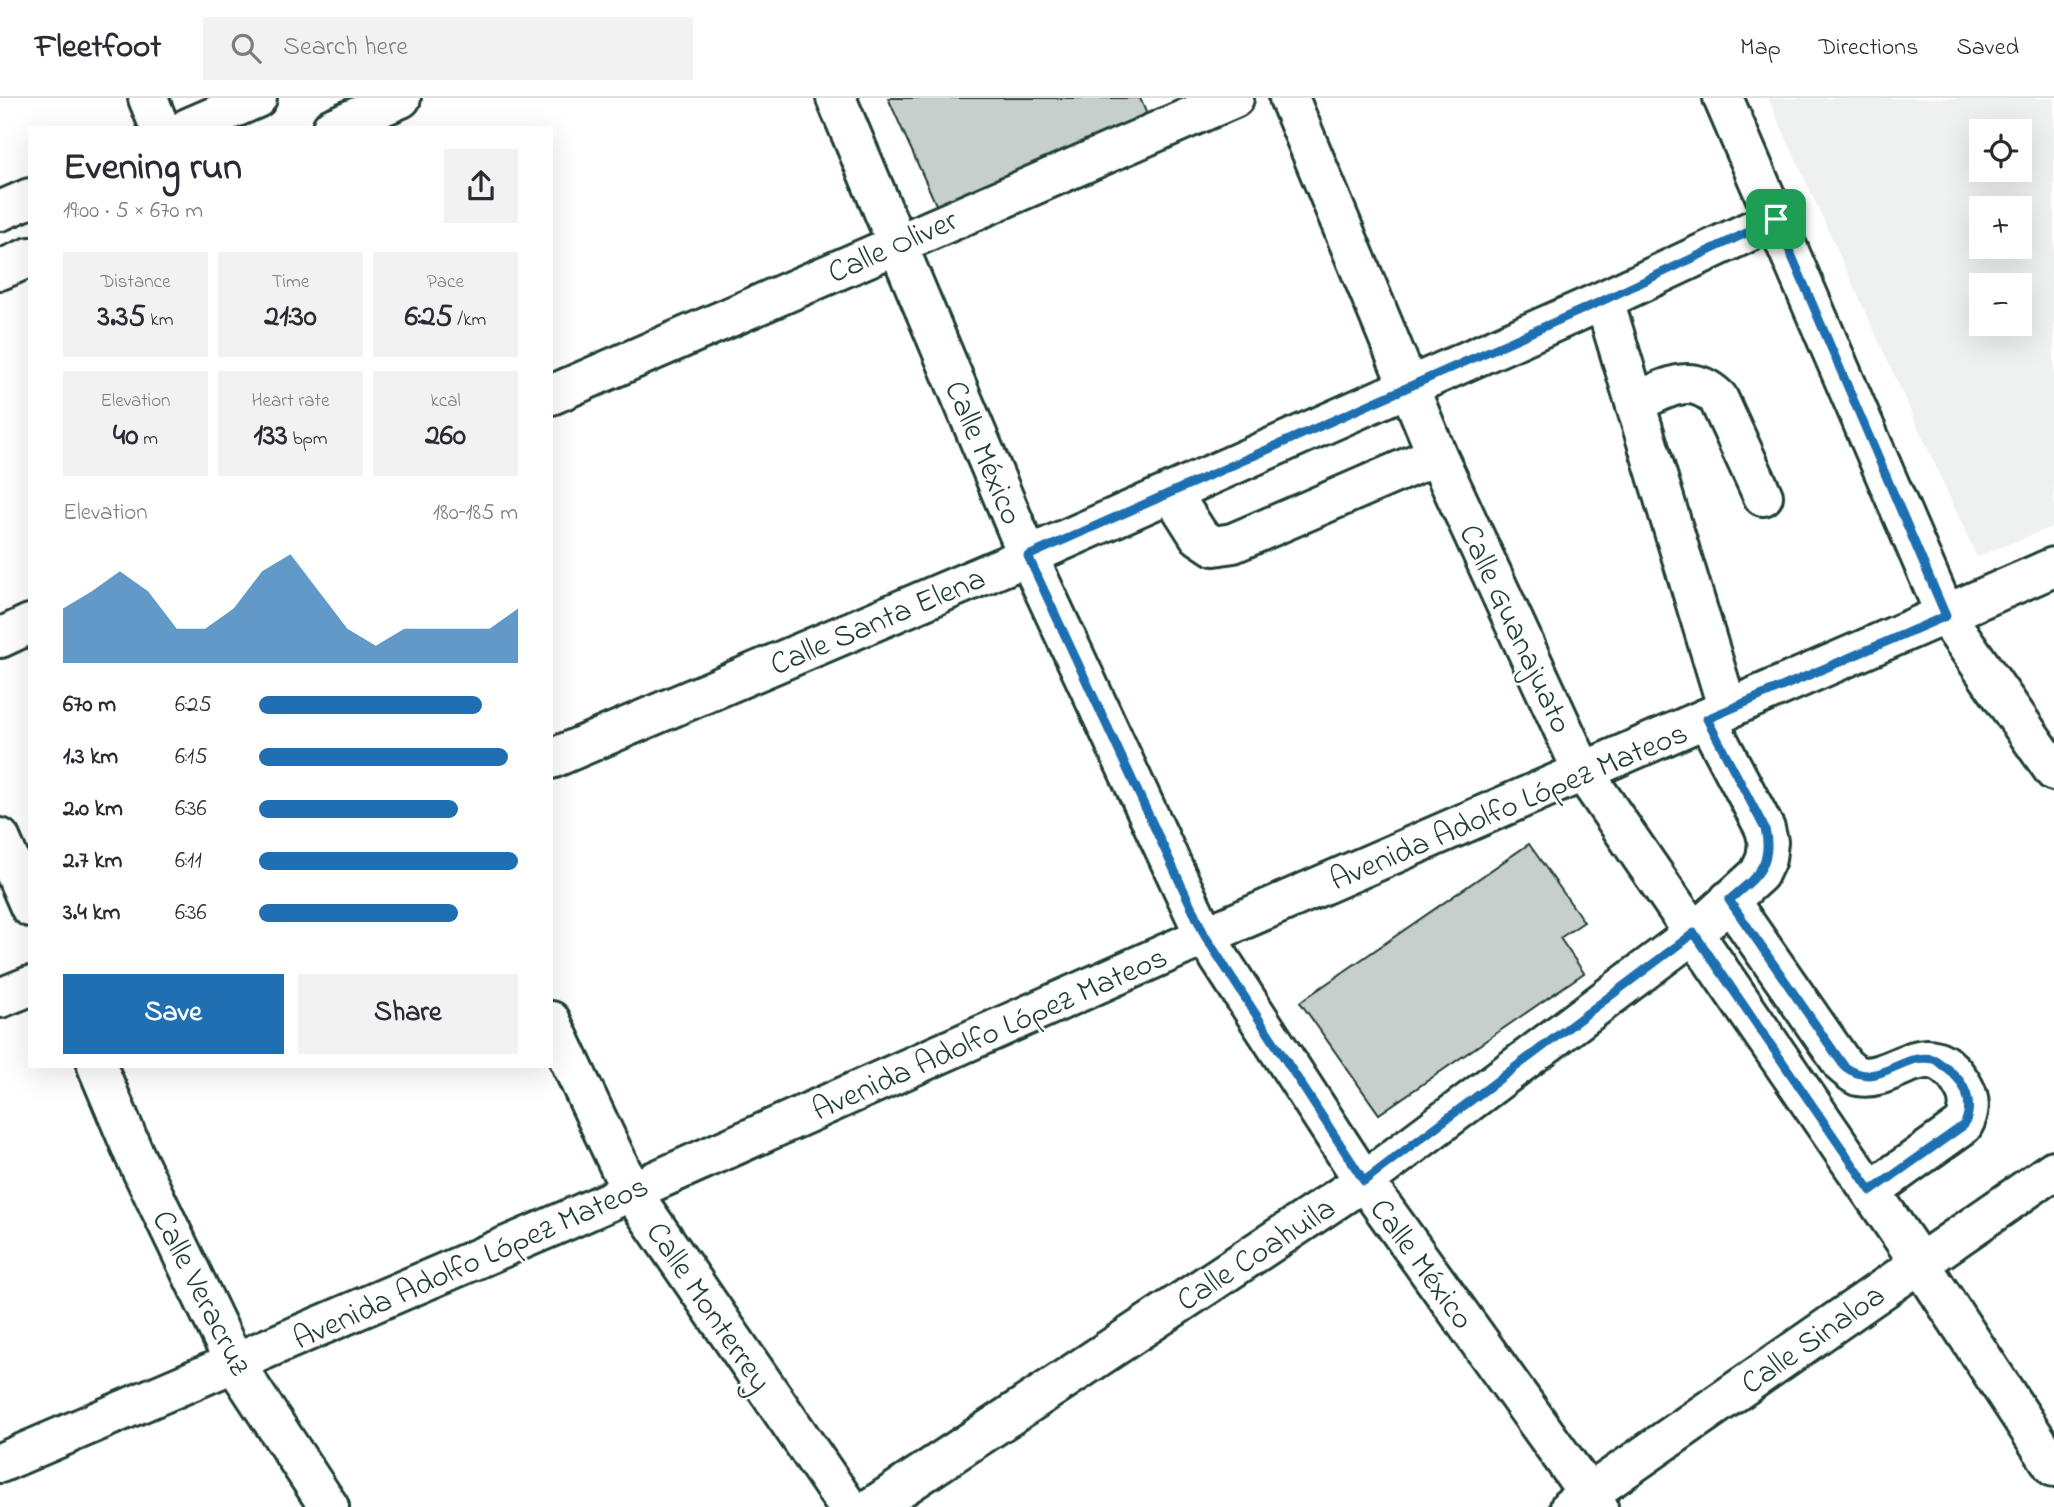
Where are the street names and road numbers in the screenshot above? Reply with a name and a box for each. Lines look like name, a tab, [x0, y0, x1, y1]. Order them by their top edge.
street label: Calle Oliver	[821, 199, 966, 298]
street label: Calle México	[930, 374, 1033, 533]
street label: Calle Guanajuato	[1445, 517, 1583, 742]
street label: Calle Santa Elena	[763, 557, 993, 690]
street label: Avenida Adolfo López Mateos	[1323, 711, 1696, 905]
street label: Avenida Adolfo López Mateos	[805, 935, 1176, 1135]
street label: Avenida Adolfo López Mateos	[286, 1164, 657, 1364]
street label: Calle Coahuila	[1168, 1187, 1346, 1325]
street label: Calle México	[1356, 1189, 1484, 1341]
street label: Calle Veracruz	[138, 1203, 262, 1385]
street label: Calle Monterrey	[633, 1213, 782, 1403]
street label: Calle Sinaloa	[1732, 1274, 1896, 1408]

